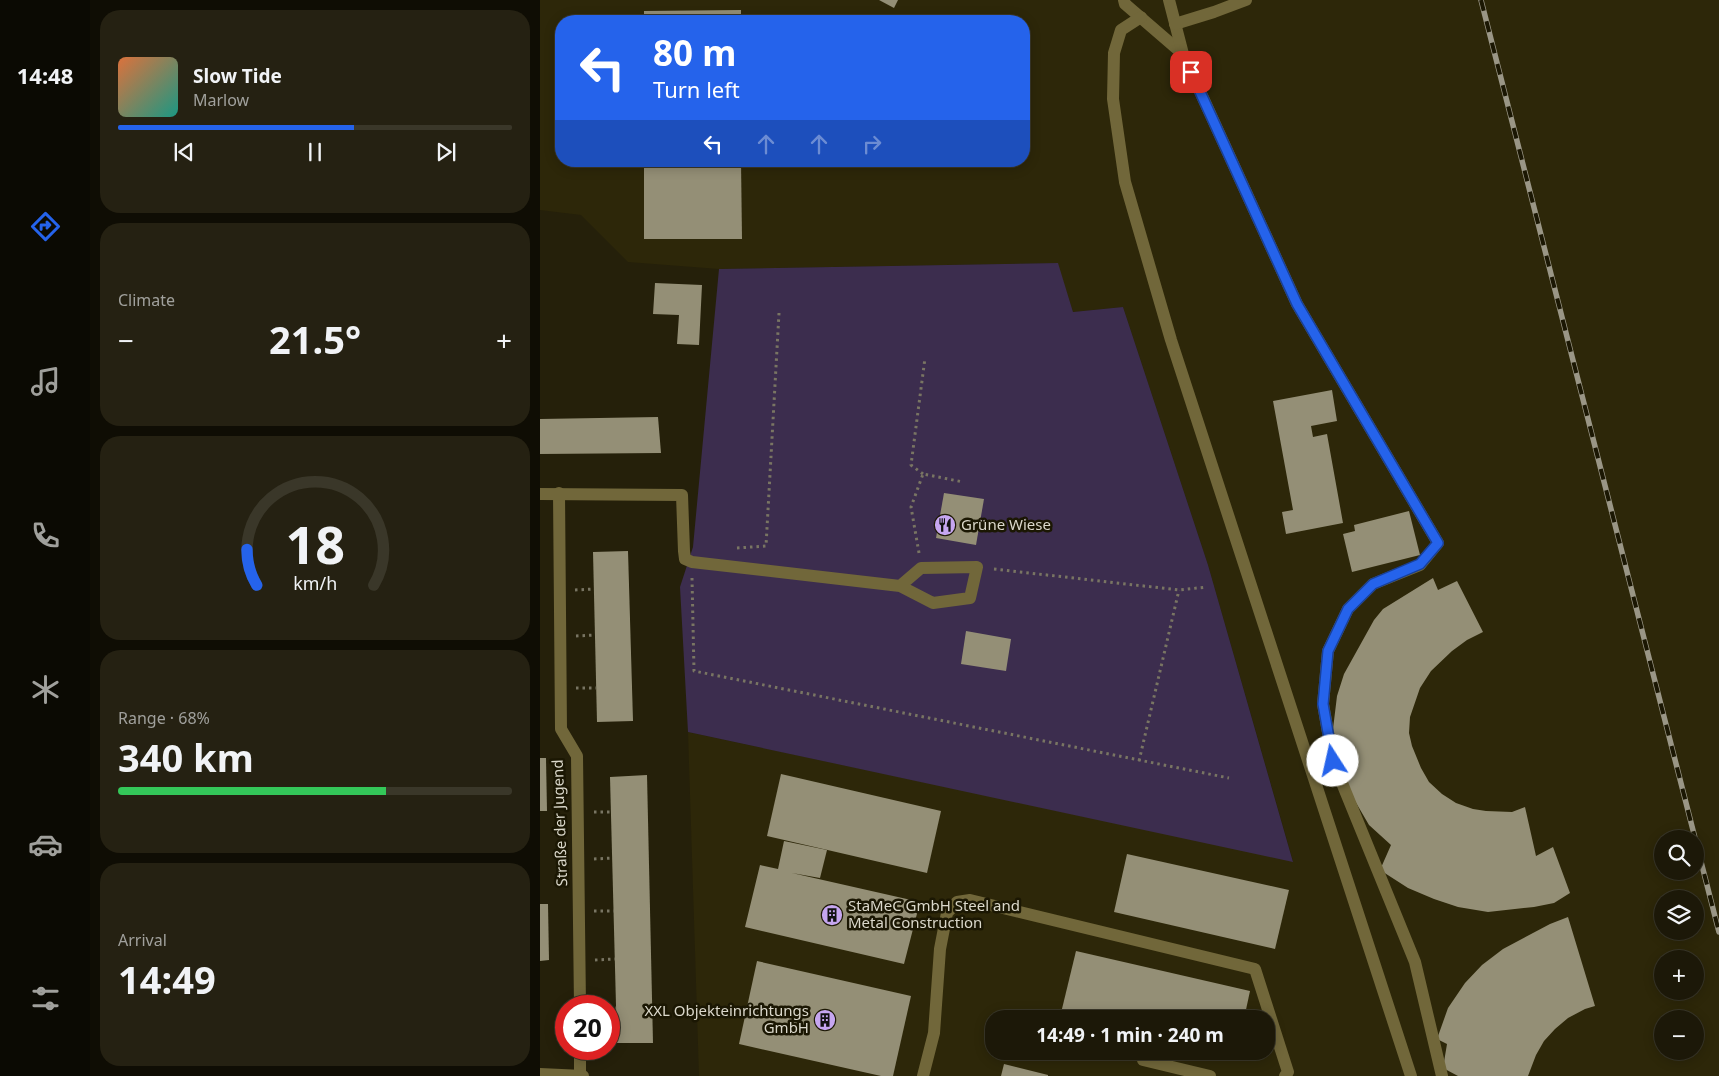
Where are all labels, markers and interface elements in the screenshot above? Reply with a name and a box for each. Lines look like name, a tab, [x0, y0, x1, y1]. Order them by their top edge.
text: 80 m	[653, 29, 736, 76]
icon: left	[570, 35, 635, 100]
pin	[1170, 51, 1212, 93]
icon: arrive	[1177, 58, 1205, 86]
text: 14:48	[17, 60, 73, 90]
text: Slow Tide	[193, 63, 282, 89]
text: Turn left	[653, 74, 740, 104]
text: Marlow	[193, 89, 249, 111]
icon: left	[699, 130, 727, 158]
icon: ahead	[752, 130, 780, 158]
icon: ahead	[805, 130, 833, 158]
icon: right	[858, 130, 886, 158]
icon: previous	[170, 138, 198, 166]
icon: pause	[301, 138, 329, 166]
icon: next	[432, 138, 460, 166]
icon: directions	[28, 209, 63, 244]
text: Climate	[118, 289, 175, 311]
text: 21.5°	[269, 313, 361, 365]
text: −	[118, 321, 134, 359]
text: +	[496, 321, 512, 359]
icon: music	[28, 364, 63, 399]
text: 18	[285, 508, 345, 579]
restaurant icon: Grüne Wiese	[933, 513, 957, 537]
place label: Grüne Wiese	[961, 514, 1051, 534]
icon: phone	[28, 518, 63, 553]
text: km/h	[293, 571, 337, 595]
icon: climate	[28, 672, 63, 707]
text: Range · 68%	[118, 707, 210, 729]
text: 340 km	[118, 731, 254, 783]
position arrow	[1306, 734, 1358, 786]
street label: Straße der Jugend	[547, 759, 571, 887]
icon: car	[28, 827, 63, 862]
map controls	[1654, 830, 1704, 1060]
button: search	[1654, 830, 1704, 880]
button: layers	[1654, 890, 1704, 940]
place label: StaMeC GmbH Steel and Metal Construction	[848, 895, 1020, 932]
building icon: StaMeC GmbH Steel and Metal Construction	[820, 903, 844, 927]
text: Arrival	[118, 929, 167, 951]
button: +	[1654, 950, 1704, 1000]
text: 14:49	[118, 953, 216, 1005]
icon: filters	[28, 981, 63, 1016]
speed limit sign: 20	[555, 995, 620, 1060]
place label: XXL Objekteinrichtungs GmbH	[644, 1000, 809, 1037]
building icon: XXL Objekteinrichtungs GmbH	[813, 1008, 837, 1032]
button: −	[1654, 1010, 1704, 1060]
text: 14:49 · 1 min · 240 m	[1036, 1022, 1224, 1048]

